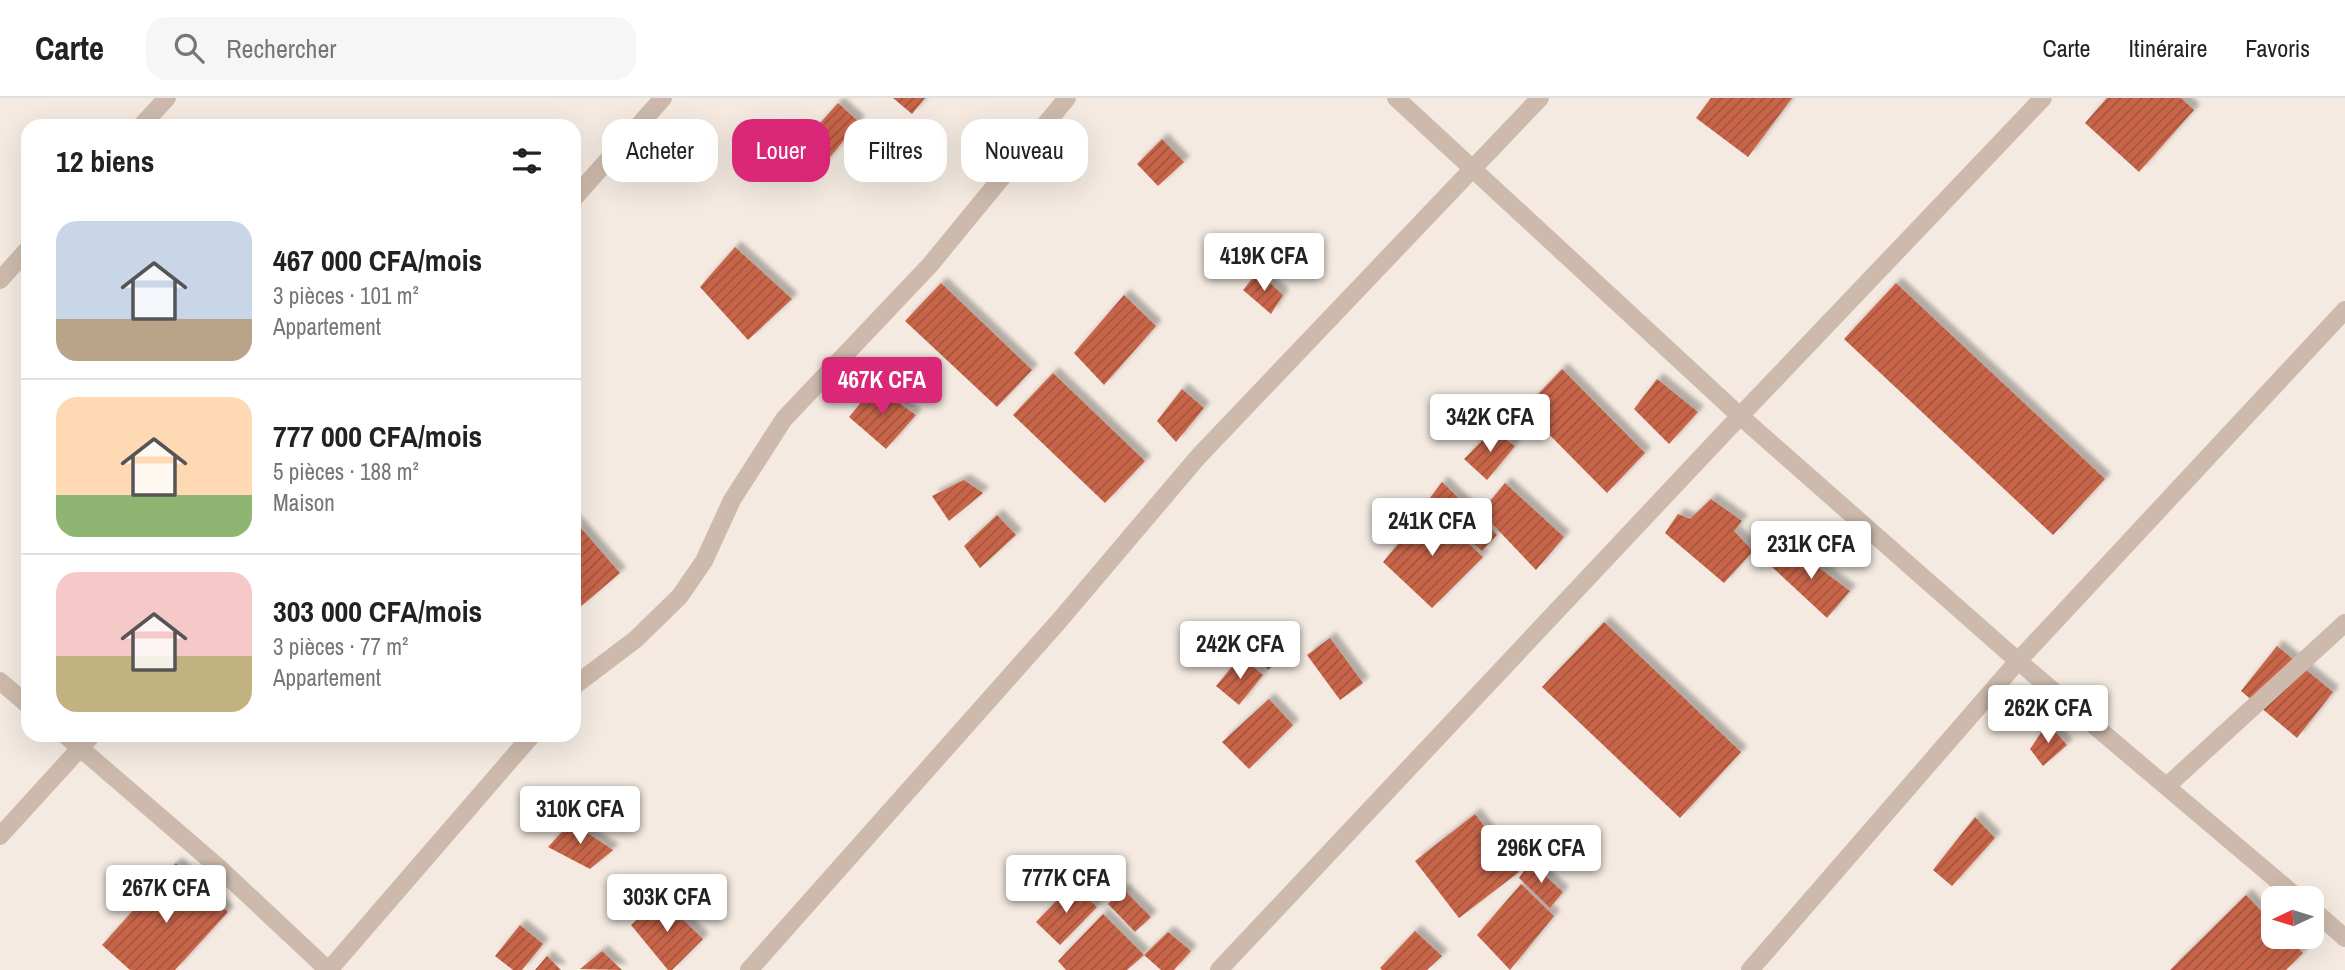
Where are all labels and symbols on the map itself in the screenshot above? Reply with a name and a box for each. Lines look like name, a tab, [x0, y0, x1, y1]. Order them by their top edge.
pin: 419K CFA	[1192, 234, 1336, 293]
pin: 467K CFA	[810, 358, 954, 417]
pin: 342K CFA	[1418, 394, 1562, 454]
pin: 241K CFA	[1360, 498, 1504, 558]
pin: 231K CFA	[1739, 522, 1883, 581]
pin: 242K CFA	[1168, 622, 1312, 681]
pin: 262K CFA	[1976, 686, 2120, 745]
pin: 310K CFA	[508, 786, 652, 846]
pin: 296K CFA	[1469, 826, 1613, 885]
pin: 777K CFA	[994, 856, 1138, 915]
pin: 267K CFA	[94, 866, 238, 925]
pin: 303K CFA	[595, 874, 739, 934]
north arrow	[2261, 886, 2324, 948]

